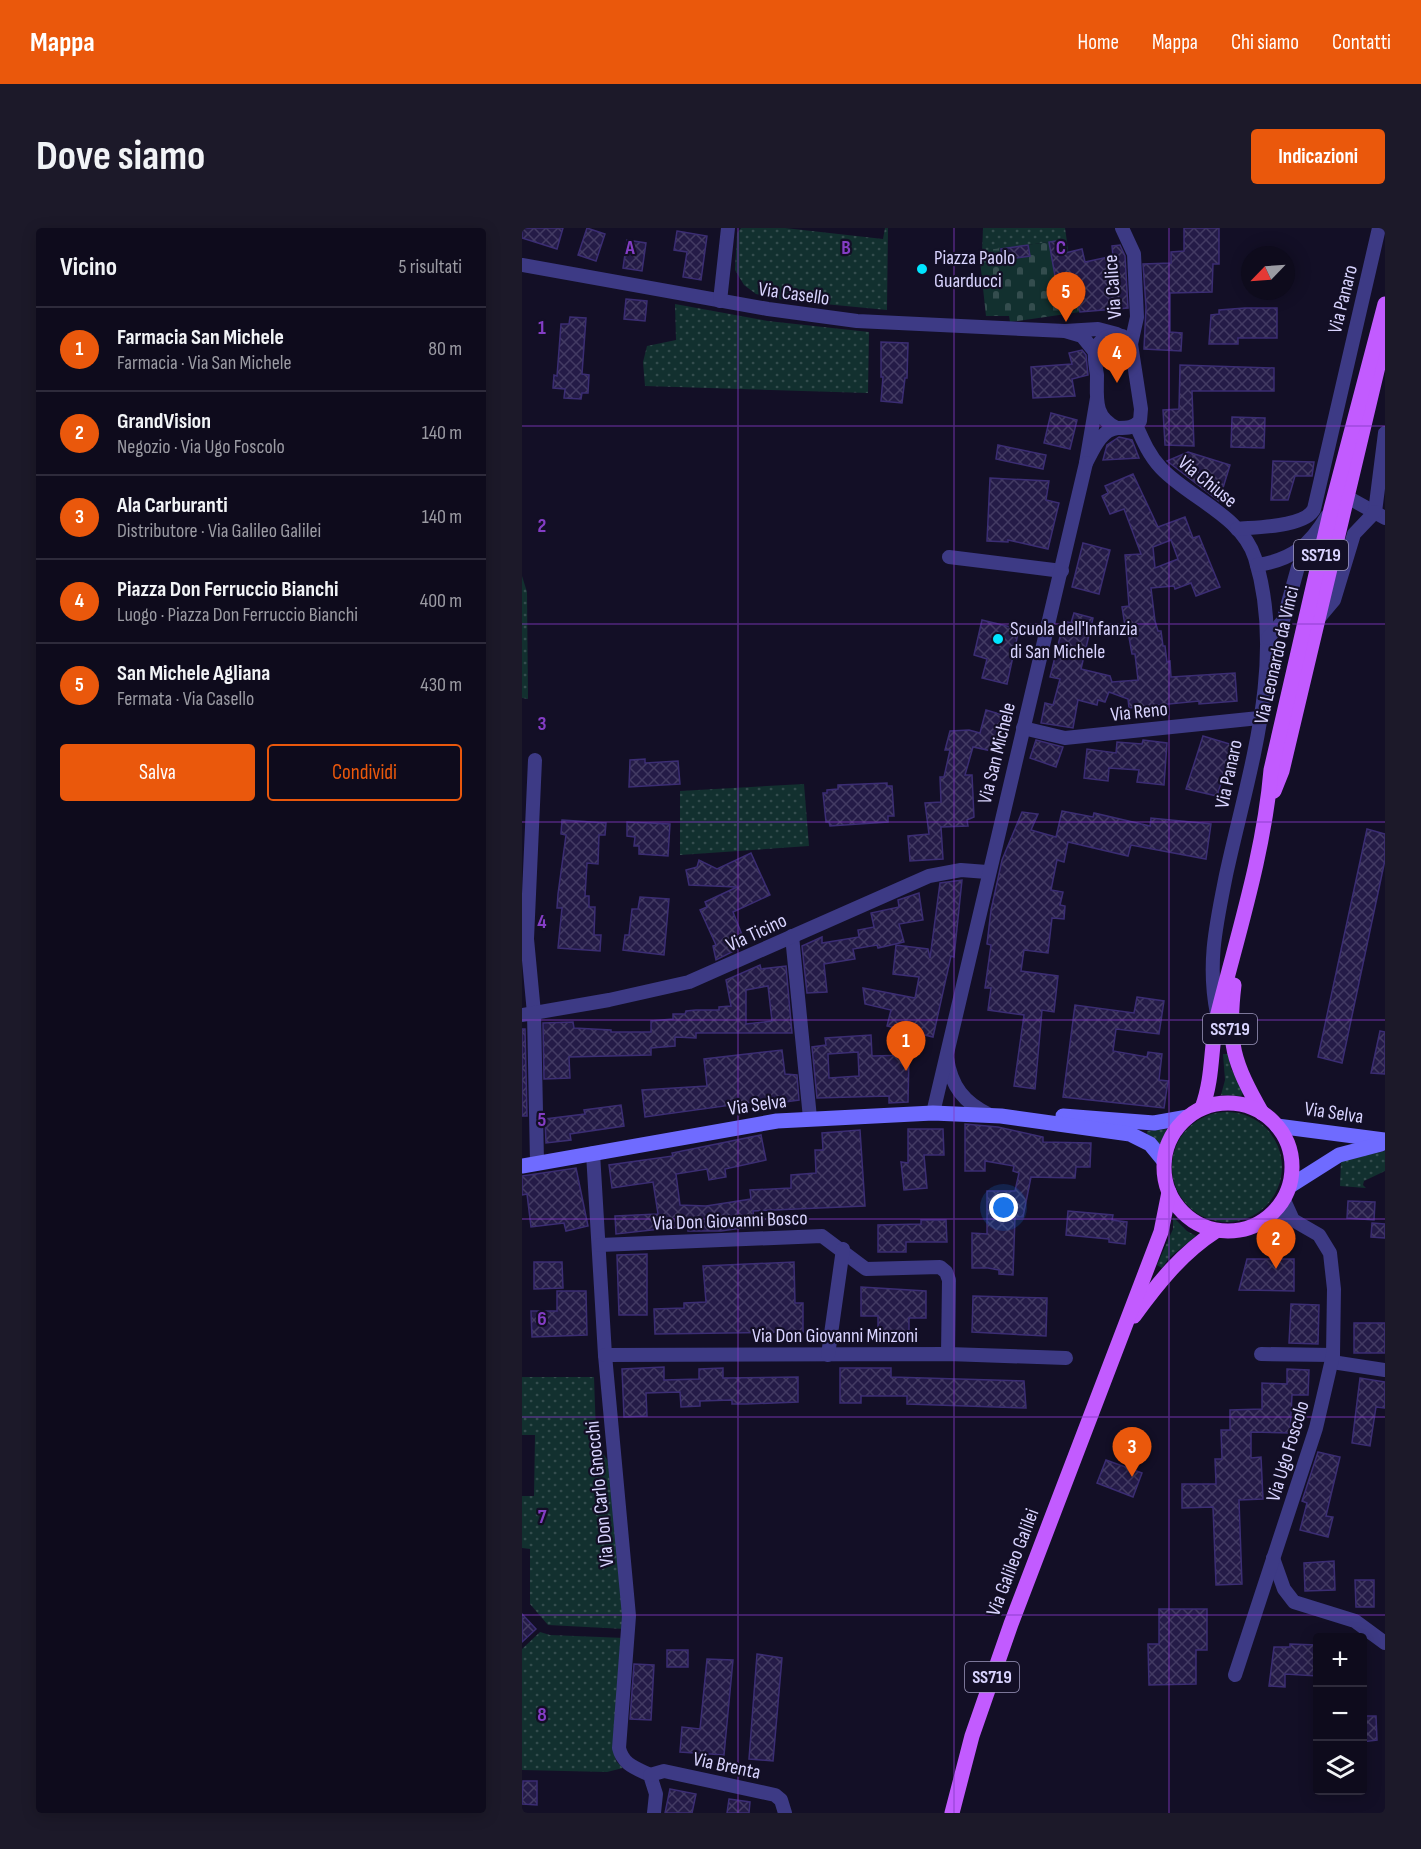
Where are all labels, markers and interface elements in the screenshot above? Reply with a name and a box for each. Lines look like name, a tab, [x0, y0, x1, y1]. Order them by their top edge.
text: Mappa	[30, 26, 95, 59]
text: Home	[1078, 30, 1119, 55]
text: Mappa	[1152, 30, 1198, 55]
text: Chi siamo	[1231, 30, 1299, 55]
text: Contatti	[1332, 30, 1391, 55]
button: Indicazioni	[1251, 129, 1385, 184]
text: Dove siamo	[36, 131, 205, 182]
text: A	[624, 236, 635, 260]
text: B	[841, 236, 851, 260]
text: C	[1056, 236, 1066, 260]
place label: Piazza Paolo Guarducci	[934, 246, 1015, 293]
north arrow	[1241, 246, 1295, 300]
text: Vicino	[60, 252, 117, 283]
street label: Via Calice	[1099, 254, 1127, 320]
text: 5 risultati	[399, 255, 462, 279]
marker: Piazza Paolo Guarducci	[915, 262, 929, 276]
street label: Via Panaro	[1323, 263, 1363, 336]
pin: 5	[1046, 272, 1086, 322]
street label: Via Casello	[757, 277, 831, 311]
text: 1	[538, 316, 546, 340]
text: Farmacia San Michele	[117, 324, 284, 351]
pin: 4	[1098, 334, 1136, 383]
text: 1	[76, 337, 83, 361]
text: 80 m	[428, 337, 462, 361]
text: Farmacia · Via San Michele	[117, 351, 292, 375]
text: GrandVision	[117, 408, 211, 435]
text: 2	[75, 421, 84, 445]
text: 140 m	[422, 421, 462, 445]
text: Negozio · Via Ugo Foscolo	[117, 435, 285, 459]
street label: Via Chiuse	[1173, 451, 1242, 513]
text: Ala Carburanti	[117, 492, 228, 519]
text: 3	[75, 505, 84, 529]
text: 140 m	[422, 505, 462, 529]
text: 2	[538, 514, 546, 538]
text: Distributore · Via Galileo Galilei	[117, 519, 321, 543]
road number: SS719	[1294, 540, 1348, 570]
text: Piazza Don Ferruccio Bianchi	[117, 576, 339, 603]
street label: Via Leonardo da Vinci	[1249, 584, 1305, 727]
text: 4	[75, 589, 84, 613]
text: 400 m	[420, 589, 462, 613]
text: Luogo · Piazza Don Ferruccio Bianchi	[117, 603, 358, 627]
place label: Scuola dell'Infanzia di San Michele	[1010, 617, 1138, 664]
marker: Scuola dell'Infanzia di San Michele	[991, 632, 1005, 646]
text: San Michele Agliana	[117, 660, 270, 687]
text: 5	[75, 673, 84, 697]
text: 430 m	[420, 673, 462, 697]
text: Fermata · Via Casello	[117, 687, 254, 711]
street label: Via Reno	[1109, 697, 1169, 727]
street label: Via San Michele	[973, 700, 1021, 806]
text: 3	[538, 712, 547, 736]
street label: Via Panaro	[1210, 738, 1248, 811]
button: Salva	[60, 744, 255, 801]
button: Condividi	[267, 744, 462, 801]
street label: Via Ticino	[722, 909, 791, 957]
text: 4	[537, 910, 547, 934]
road number: SS719	[1203, 1014, 1257, 1044]
pin: 1	[886, 1022, 926, 1071]
street label: Via Selva	[726, 1089, 788, 1121]
street label: Via Selva	[1303, 1097, 1365, 1129]
text: 5	[538, 1108, 547, 1132]
your location	[989, 1193, 1018, 1222]
street label: Via Don Giovanni Bosco	[652, 1206, 808, 1236]
pin: 2	[1256, 1220, 1296, 1269]
text: 6	[537, 1307, 547, 1331]
street label: Via Don Giovanni Minzoni	[752, 1324, 918, 1348]
street label: Via Ugo Foscolo	[1261, 1398, 1315, 1504]
street label: Via Don Carlo Gnocchi	[580, 1420, 620, 1568]
pin: 3	[1112, 1428, 1152, 1477]
text: 7	[538, 1505, 547, 1529]
street label: Via Galileo Galilei	[981, 1505, 1044, 1620]
map controls	[1313, 1633, 1367, 1795]
button: +	[1313, 1633, 1367, 1687]
road number: SS719	[965, 1662, 1019, 1692]
button: −	[1313, 1687, 1367, 1741]
text: 8	[537, 1703, 547, 1727]
button: layers	[1313, 1741, 1367, 1795]
street label: Via Brenta	[691, 1747, 763, 1785]

